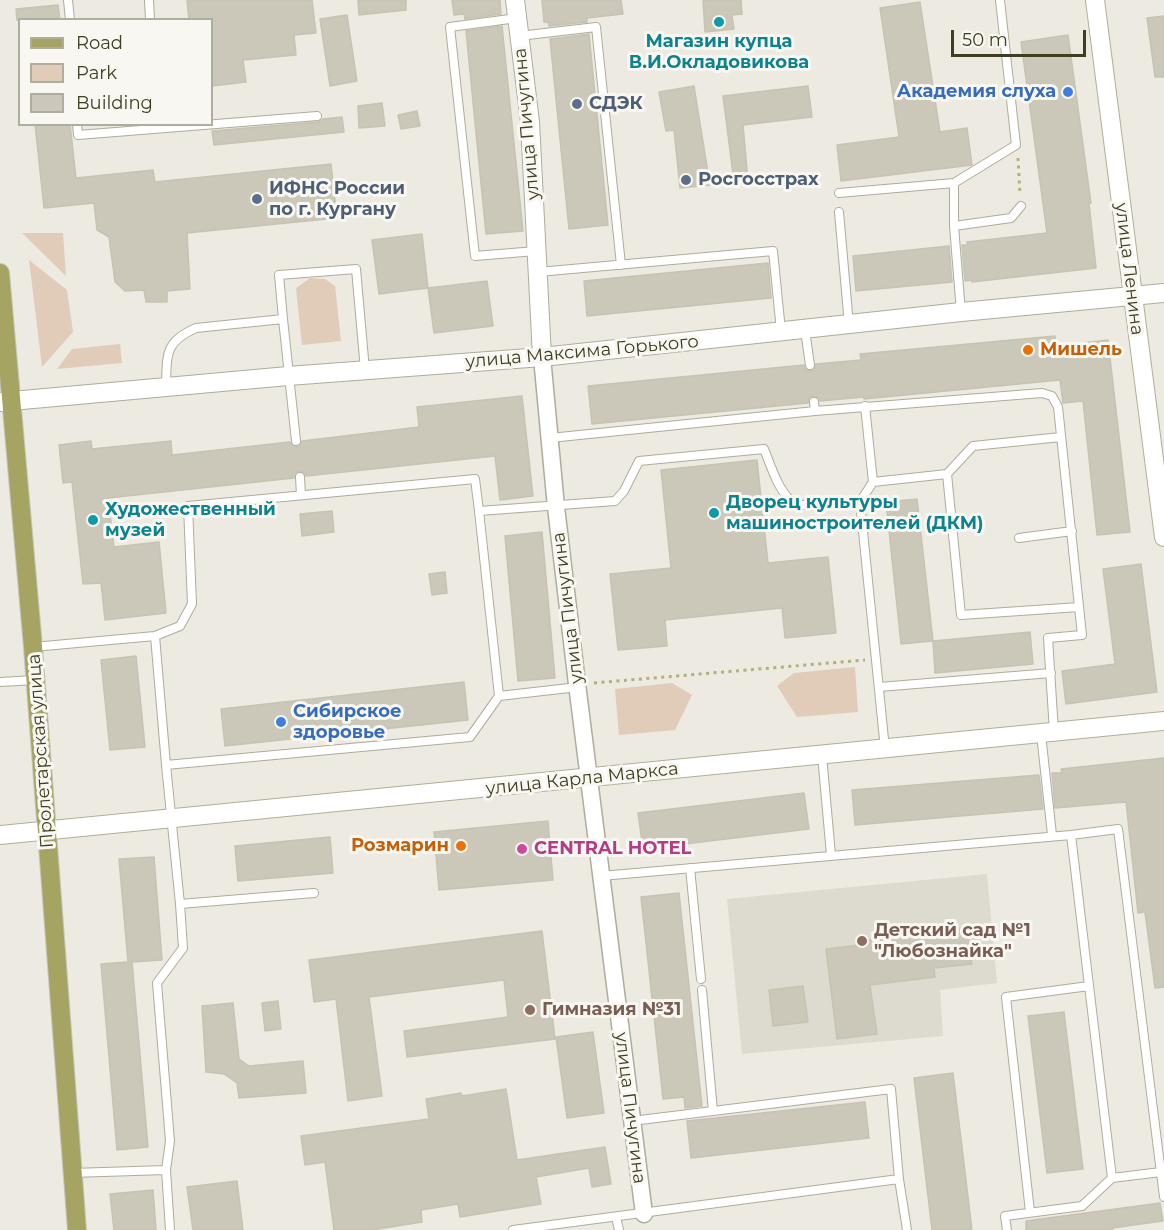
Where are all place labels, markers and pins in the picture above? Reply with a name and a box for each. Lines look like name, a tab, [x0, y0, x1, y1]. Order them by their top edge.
marker: Магазин купца В.И.Окладовикова	[712, 15, 726, 29]
place label: Магазин купца В.И.Окладовикова	[629, 31, 809, 74]
place label: Академия слуха	[897, 81, 1056, 103]
marker: Академия слуха	[1061, 85, 1075, 99]
place label: СДЭК	[589, 93, 643, 115]
marker: СДЭК	[570, 97, 584, 111]
place label: Росгосстрах	[698, 169, 819, 191]
marker: Росгосстрах	[679, 173, 693, 187]
place label: ИФНС России по г. Кургану	[269, 178, 405, 220]
marker: ИФНС России по г. Кургану	[250, 192, 264, 206]
place label: Мишель	[1040, 339, 1122, 361]
marker: Мишель	[1021, 343, 1035, 357]
place label: Дворец культуры машиностроителей (ДКМ)	[726, 492, 983, 534]
place label: Художественный музей	[105, 499, 276, 542]
marker: Дворец культуры машиностроителей (ДКМ)	[707, 506, 721, 520]
marker: Художественный музей	[86, 513, 100, 527]
place label: Сибирское здоровье	[293, 701, 402, 744]
marker: Сибирское здоровье	[274, 715, 288, 729]
place label: Розмарин	[351, 835, 449, 857]
place label: СENTRAL HOTEL	[534, 838, 691, 860]
marker: Розмарин	[454, 839, 468, 853]
marker: СENTRAL HOTEL	[515, 842, 529, 856]
place label: Детский cад №1 "Любознайка"	[874, 920, 1031, 962]
marker: Детский cад №1 "Любознайка"	[855, 934, 869, 948]
place label: Гимназия №31	[542, 999, 681, 1021]
marker: Гимназия №31	[523, 1003, 537, 1017]

